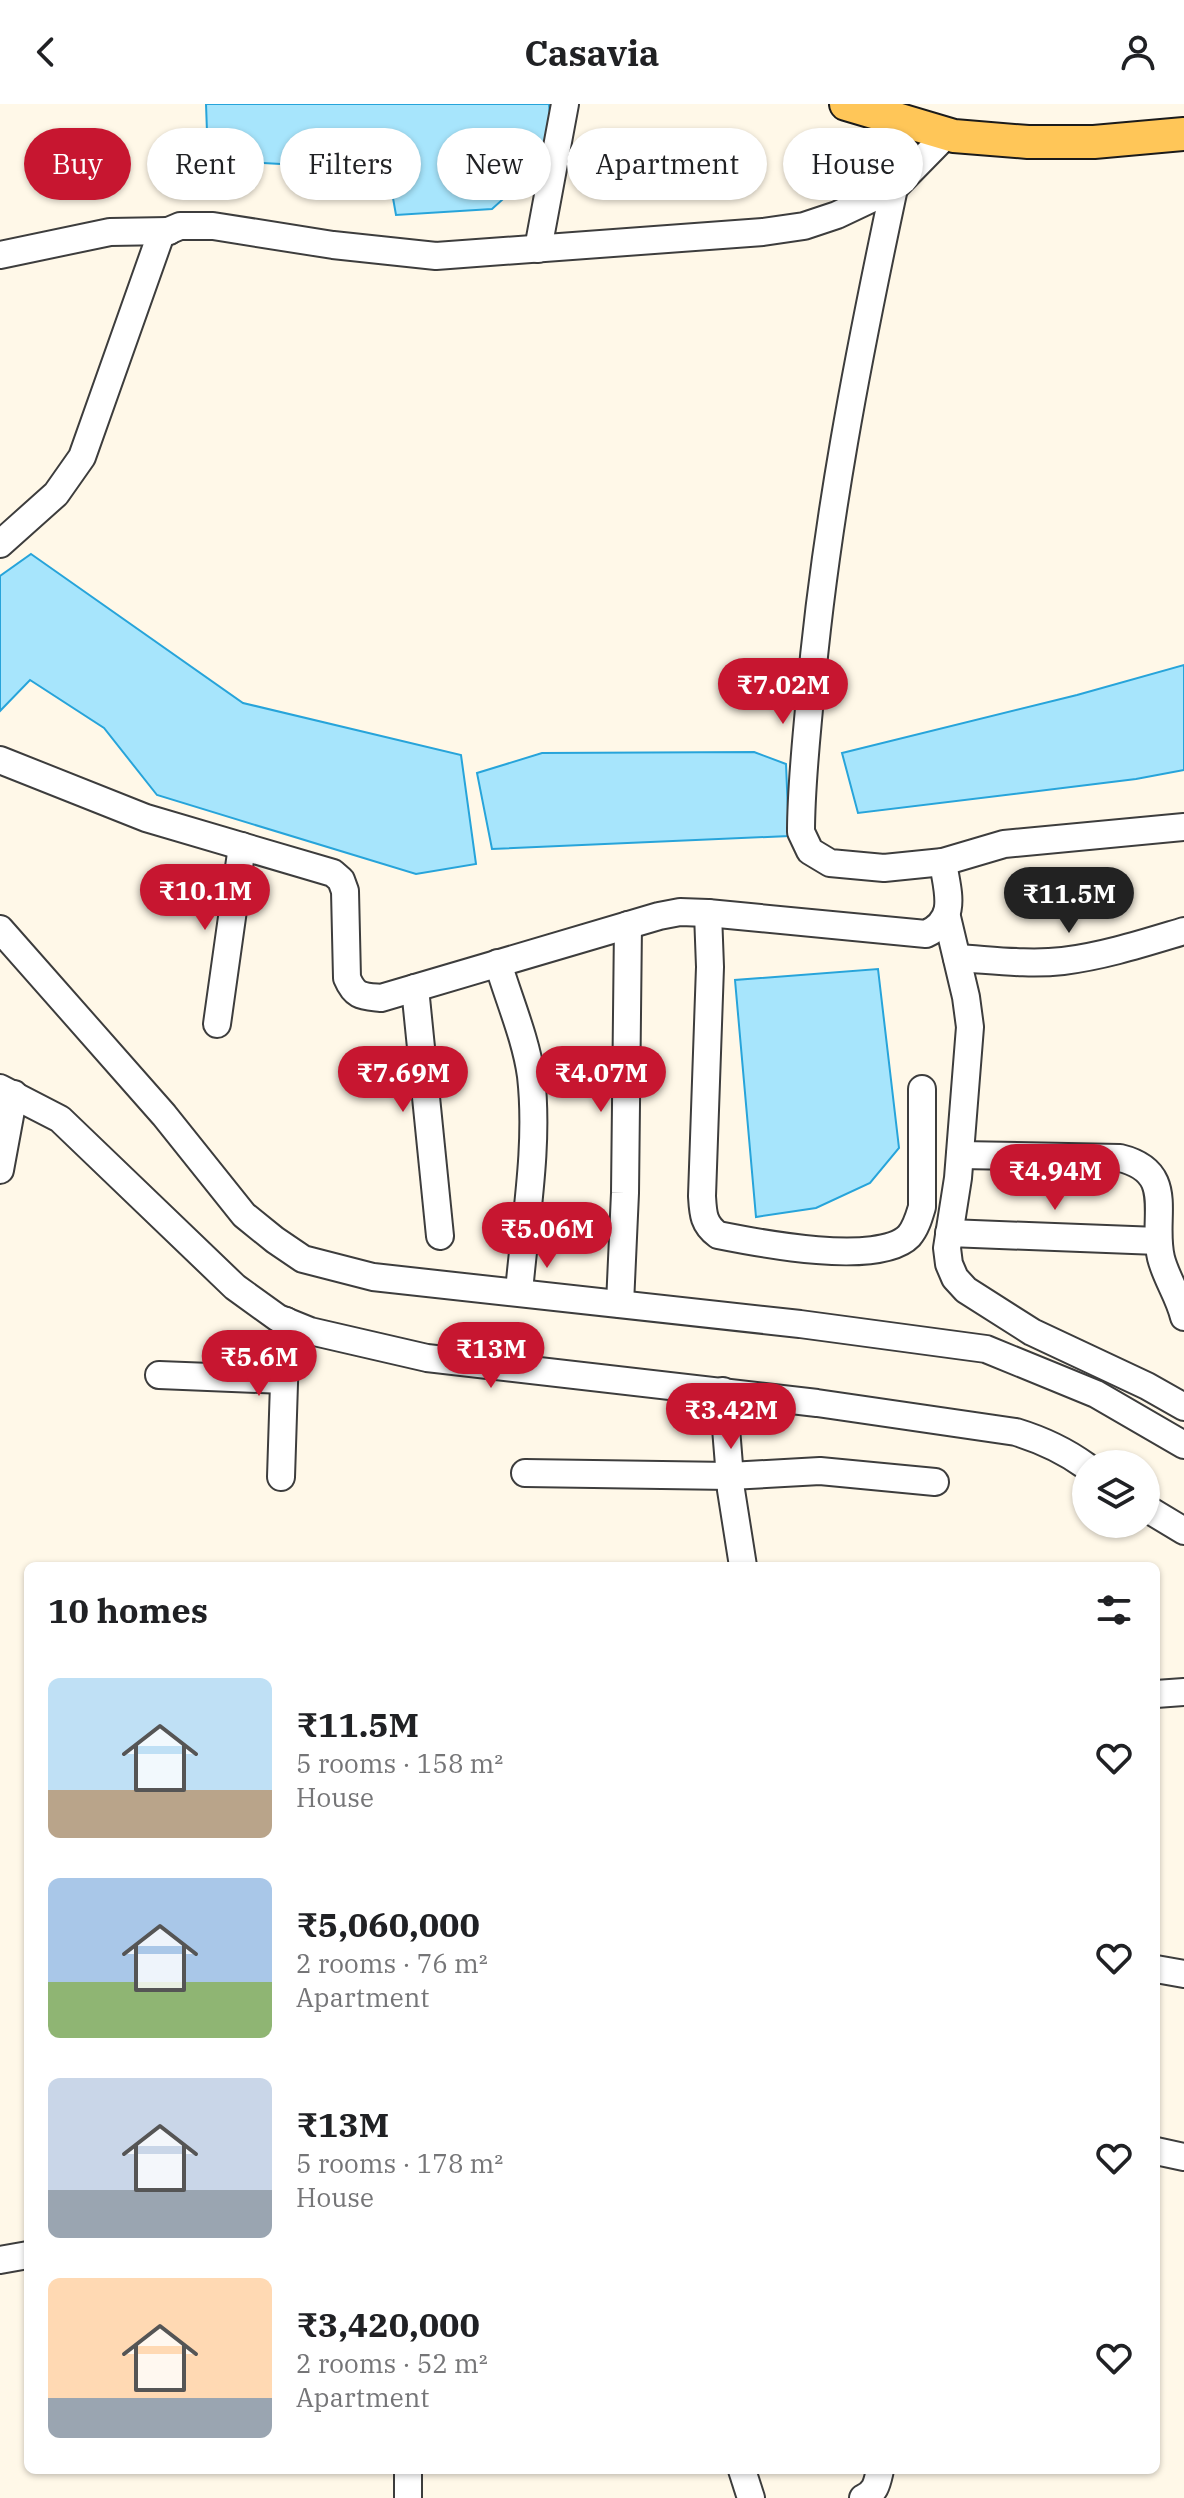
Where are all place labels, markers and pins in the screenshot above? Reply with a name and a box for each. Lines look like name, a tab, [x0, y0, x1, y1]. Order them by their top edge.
pin: ₹7.02M	[718, 658, 848, 726]
pin: ₹10.1M	[140, 864, 270, 932]
pin: ₹11.5M	[1004, 867, 1134, 935]
pin: ₹7.69M	[338, 1046, 468, 1114]
pin: ₹4.07M	[536, 1046, 666, 1114]
pin: ₹4.94M	[990, 1144, 1120, 1212]
pin: ₹5.06M	[482, 1202, 612, 1270]
pin: ₹13M	[444, 1322, 538, 1390]
pin: ₹5.6M	[203, 1330, 315, 1398]
pin: ₹3.42M	[666, 1383, 796, 1451]

